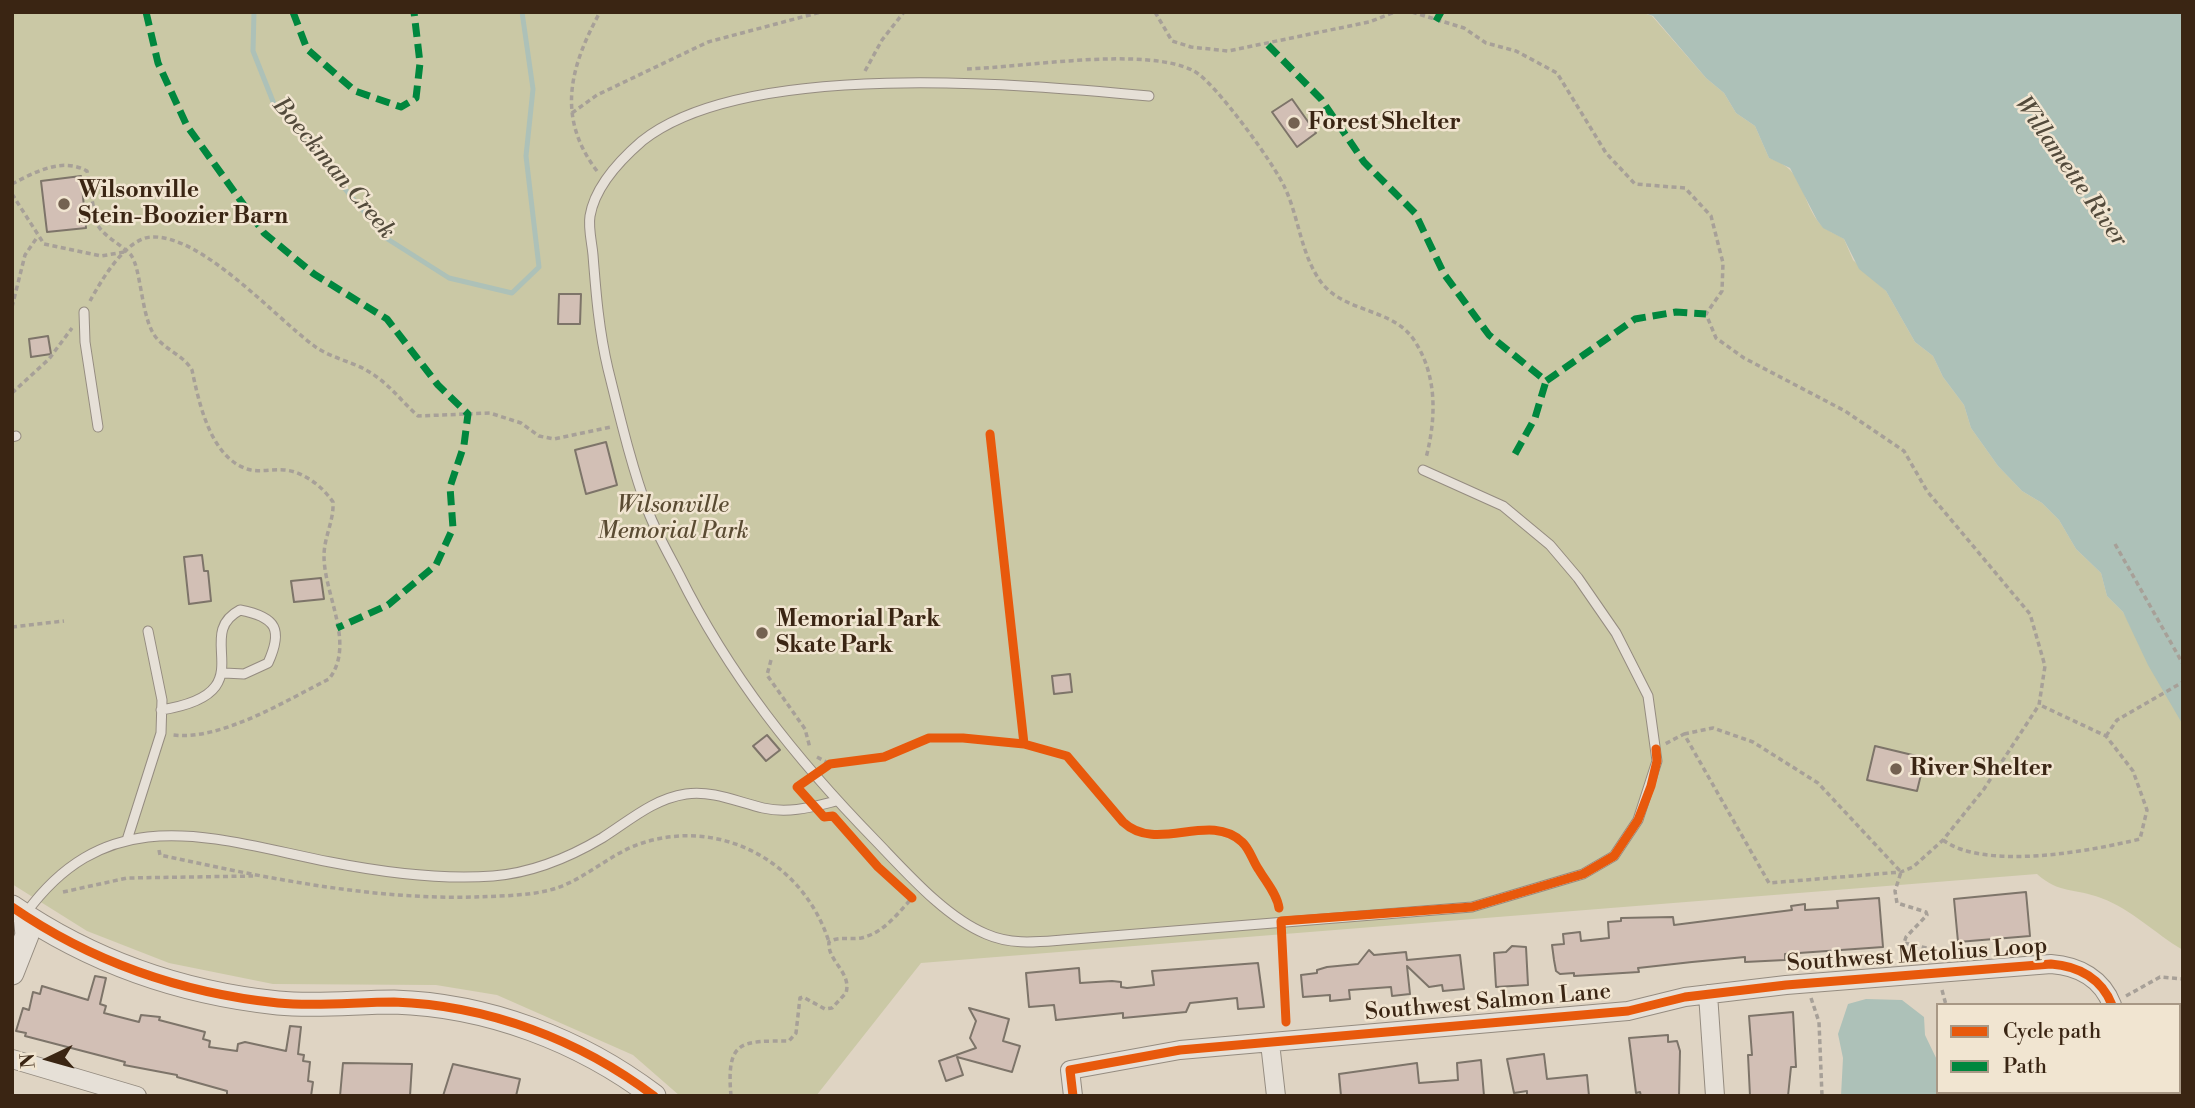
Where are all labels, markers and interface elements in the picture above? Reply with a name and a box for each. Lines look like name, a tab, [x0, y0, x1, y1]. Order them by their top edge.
water label: Willamette River	[2007, 91, 2133, 253]
water label: Boeckman Creek	[265, 92, 401, 246]
place label: Forest Shelter	[1308, 109, 1461, 137]
marker: Forest Shelter	[1286, 115, 1302, 131]
place label: Wilsonville Stein-Boozier Barn	[78, 177, 288, 231]
marker: Wilsonville Stein-Boozier Barn	[56, 196, 72, 212]
park label: Wilsonville Memorial Park	[598, 492, 748, 546]
place label: Memorial Park Skate Park	[776, 606, 940, 660]
marker: Memorial Park Skate Park	[754, 625, 770, 641]
place label: River Shelter	[1910, 755, 2052, 783]
marker: River Shelter	[1888, 761, 1904, 777]
street label: Southwest Metolius Loop	[1786, 933, 2048, 979]
street label: Southwest Salmon Lane	[1364, 978, 1612, 1028]
legend	[1936, 1003, 2181, 1094]
text: Cycle path	[2003, 1019, 2101, 1045]
north arrow	[14, 1024, 84, 1094]
text: N	[15, 1052, 41, 1069]
text: Path	[2003, 1054, 2047, 1080]

